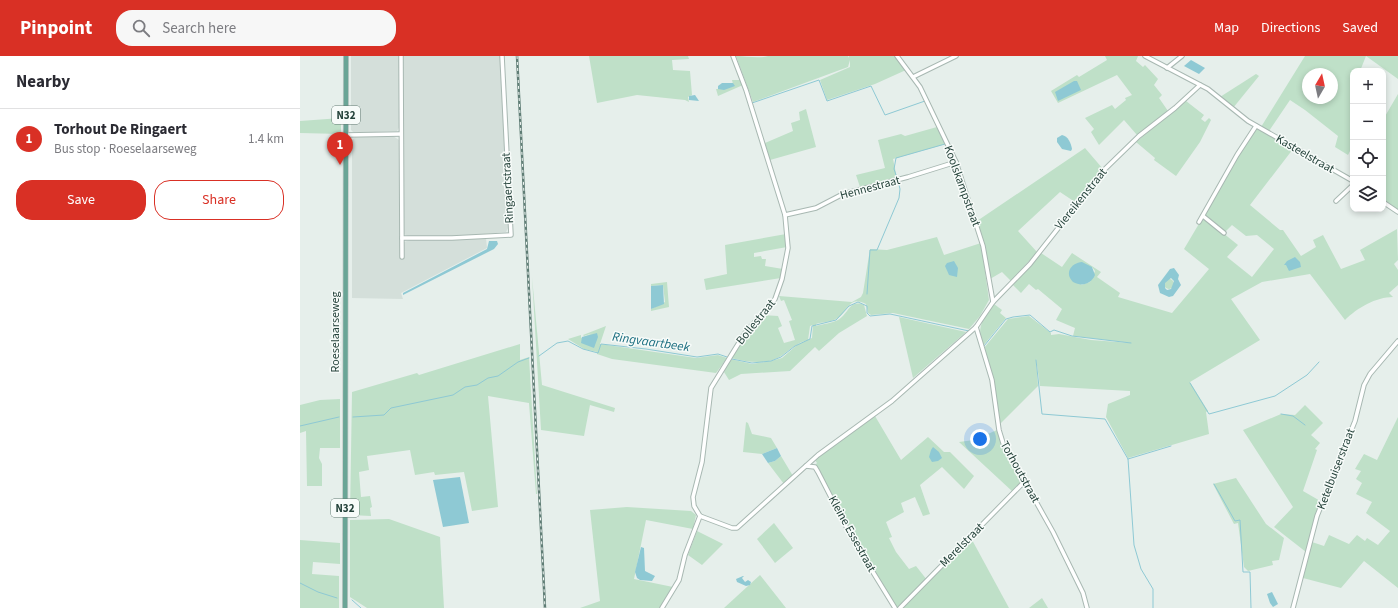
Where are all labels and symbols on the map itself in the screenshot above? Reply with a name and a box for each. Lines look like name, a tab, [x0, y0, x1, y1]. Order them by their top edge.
north arrow	[1302, 68, 1338, 104]
road number: N32	[332, 106, 360, 124]
street label: Kasteelstraat	[1272, 130, 1338, 178]
pin: 1	[327, 132, 353, 165]
street label: Koolskampstraat	[939, 143, 985, 229]
street label: Ringaertstraat	[498, 152, 518, 224]
street label: Viereikenstraat	[1051, 165, 1111, 233]
street label: Hennestraat	[838, 172, 902, 204]
street label: Roeselaarseweg	[327, 292, 344, 372]
street label: Bollestraat	[732, 296, 780, 348]
water label: Ringvaartbeek	[611, 328, 692, 356]
street label: Ketelbuiserstraat	[1313, 426, 1359, 512]
your location	[970, 429, 990, 449]
street label: Torhoutstraat	[996, 438, 1044, 506]
street label: Kleine Essestraat	[824, 493, 880, 575]
road number: N32	[331, 499, 359, 517]
street label: Merelstraat	[936, 519, 988, 571]

